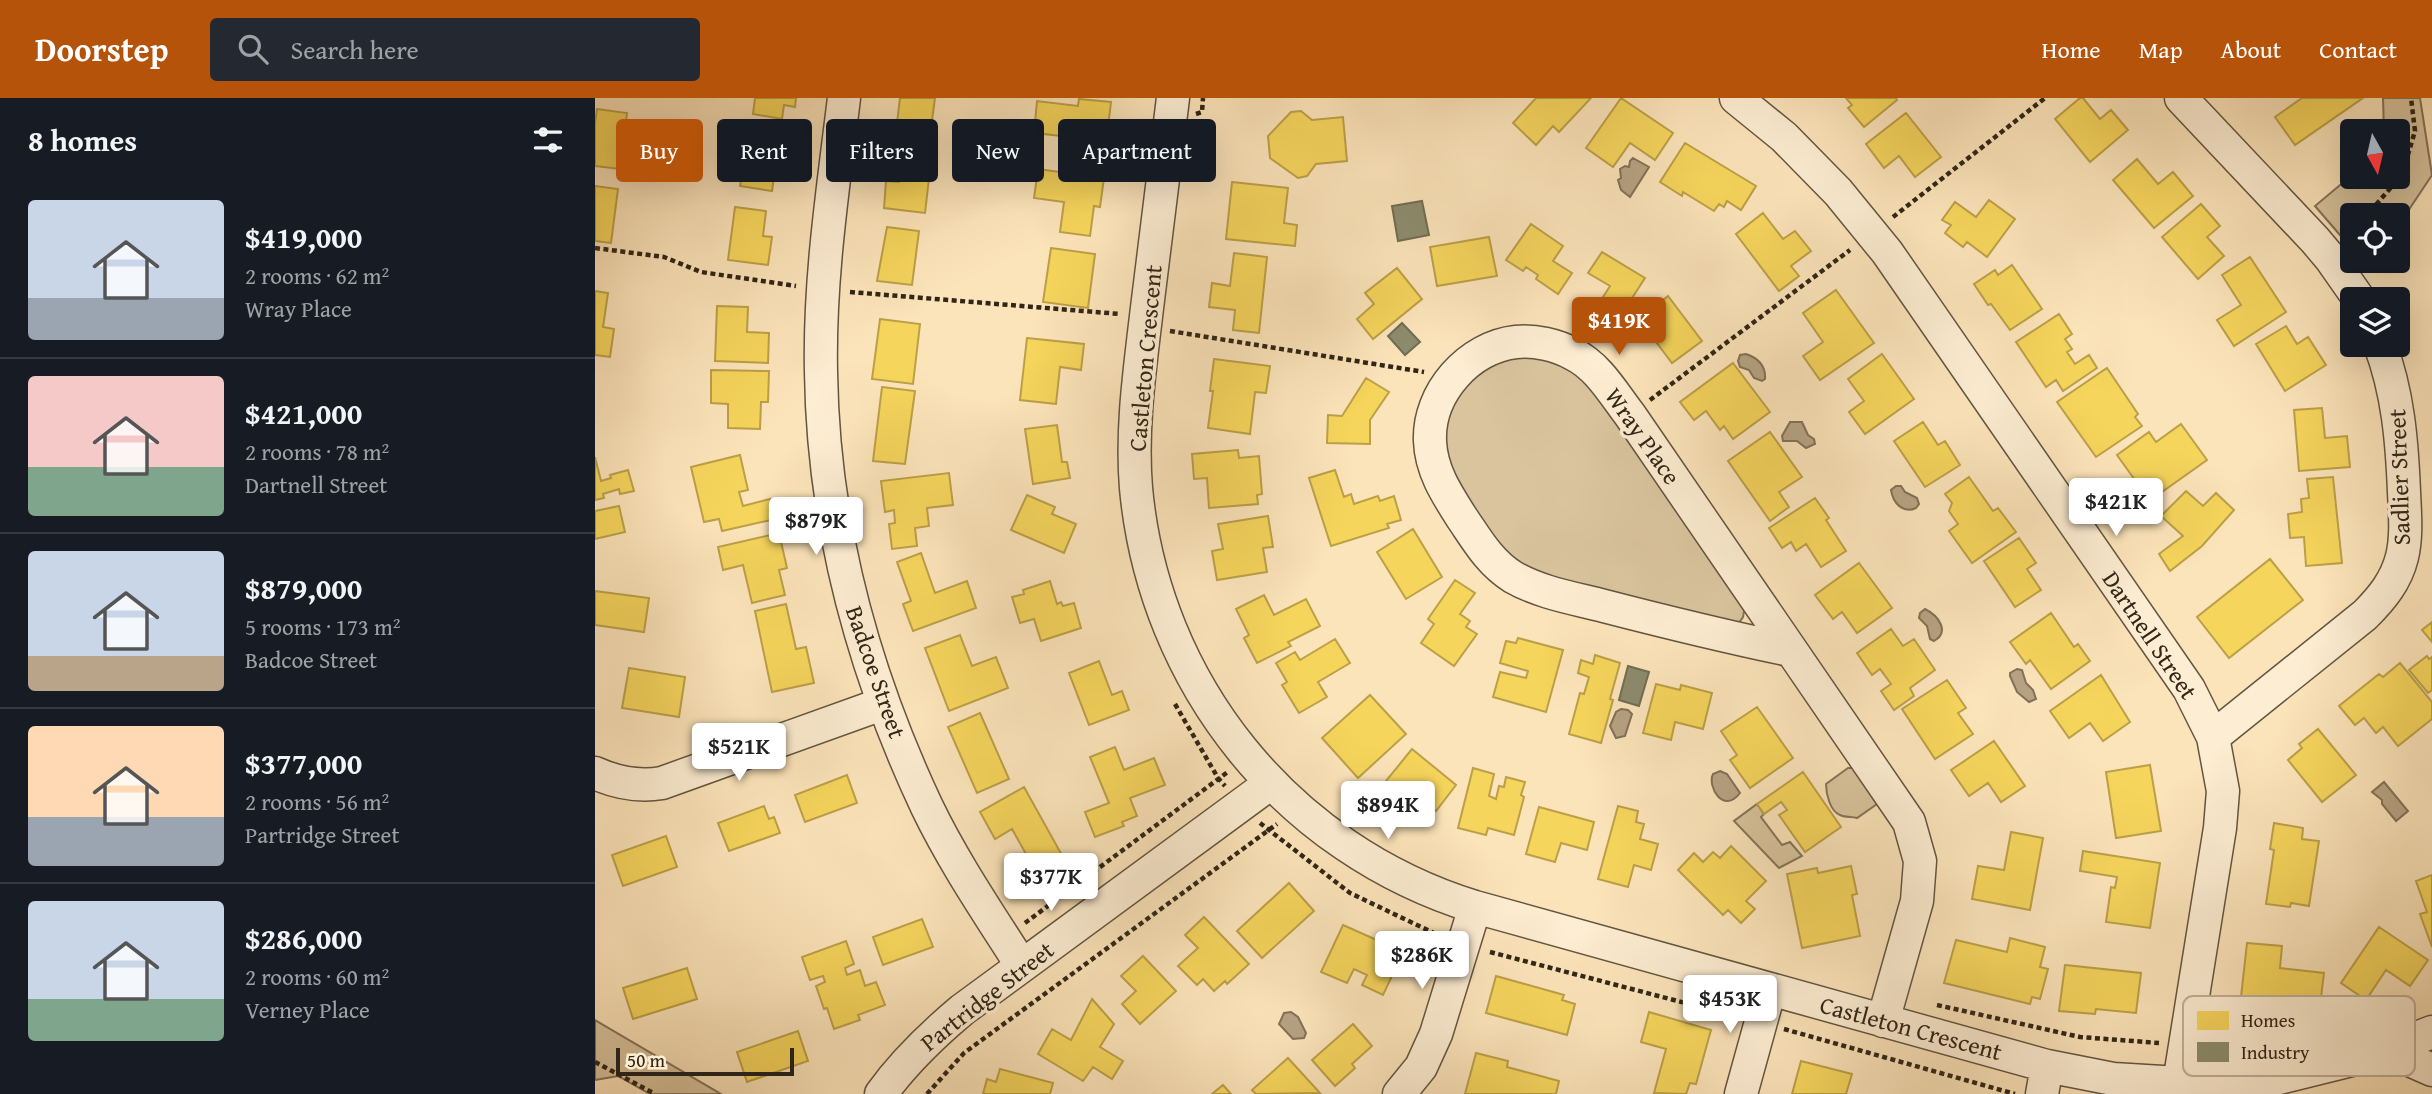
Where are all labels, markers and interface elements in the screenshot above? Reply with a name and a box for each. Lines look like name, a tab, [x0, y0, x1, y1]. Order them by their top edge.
search box	[210, 18, 700, 81]
text: Doorstep	[35, 25, 168, 73]
icon: search	[234, 30, 272, 68]
text: Search here	[290, 30, 419, 69]
text: Home	[2042, 32, 2101, 67]
text: Map	[2139, 32, 2183, 67]
text: About	[2221, 32, 2281, 67]
text: Contact	[2319, 32, 2397, 67]
text: 8 homes	[28, 118, 137, 162]
chip: Buy	[616, 119, 703, 182]
chip: Rent	[717, 119, 812, 182]
chip: Filters	[826, 119, 938, 182]
chip: New	[952, 119, 1044, 182]
chip: Apartment	[1058, 119, 1216, 182]
north arrow	[2340, 119, 2410, 189]
map controls	[2340, 119, 2410, 357]
icon: filters	[529, 121, 567, 159]
button: locate	[2340, 203, 2410, 273]
text: $419,000	[245, 215, 362, 259]
icon: home	[84, 228, 168, 312]
text: 2 rooms · 62 m²	[245, 259, 389, 292]
street label: Castleton Crescent	[1119, 263, 1171, 453]
button: layers	[2340, 287, 2410, 357]
text: Wray Place	[245, 292, 352, 325]
pin: $419K	[1570, 298, 1668, 357]
text: $419K	[1588, 303, 1650, 336]
street label: Wray Place	[1597, 380, 1689, 492]
text: $421,000	[245, 391, 362, 435]
icon: home	[84, 404, 168, 488]
street label: Sadlier Street	[2379, 408, 2419, 546]
text: 2 rooms · 78 m²	[245, 435, 389, 468]
text: Dartnell Street	[245, 468, 387, 501]
pin: $421K	[2067, 478, 2165, 538]
text: $421K	[2085, 484, 2147, 517]
pin: $879K	[767, 498, 865, 557]
text: $879K	[785, 503, 847, 536]
street label: Dartnell Street	[2094, 564, 2206, 707]
text: $879,000	[245, 566, 362, 610]
icon: home	[84, 579, 168, 663]
street label: Badcoe Street	[837, 601, 915, 743]
text: 5 rooms · 173 m²	[245, 610, 400, 643]
text: Badcoe Street	[245, 643, 377, 676]
pin: $521K	[690, 724, 788, 783]
text: $521K	[708, 729, 770, 762]
text: $377,000	[245, 741, 362, 785]
icon: home	[84, 754, 168, 838]
pin: $894K	[1339, 782, 1437, 841]
text: 2 rooms · 56 m²	[245, 785, 389, 818]
text: $894K	[1357, 787, 1419, 820]
text: Partridge Street	[245, 818, 400, 851]
pin: $377K	[1002, 854, 1100, 913]
text: $377K	[1020, 859, 1082, 892]
text: $286,000	[245, 916, 362, 960]
icon: home	[84, 929, 168, 1013]
street label: Partridge Street	[913, 932, 1062, 1059]
pin: $286K	[1373, 932, 1471, 991]
text: $286K	[1391, 937, 1453, 970]
text: 2 rooms · 60 m²	[245, 960, 389, 993]
pin: $453K	[1681, 976, 1779, 1035]
text: $453K	[1699, 981, 1761, 1014]
street label: Castleton Crescent	[1816, 987, 2006, 1069]
text: Verney Place	[245, 993, 370, 1026]
legend	[2183, 996, 2415, 1076]
text: Homes	[2241, 1006, 2295, 1034]
text: Industry	[2241, 1038, 2310, 1066]
scale bar	[616, 1045, 795, 1077]
text: 50 m	[627, 1046, 665, 1074]

